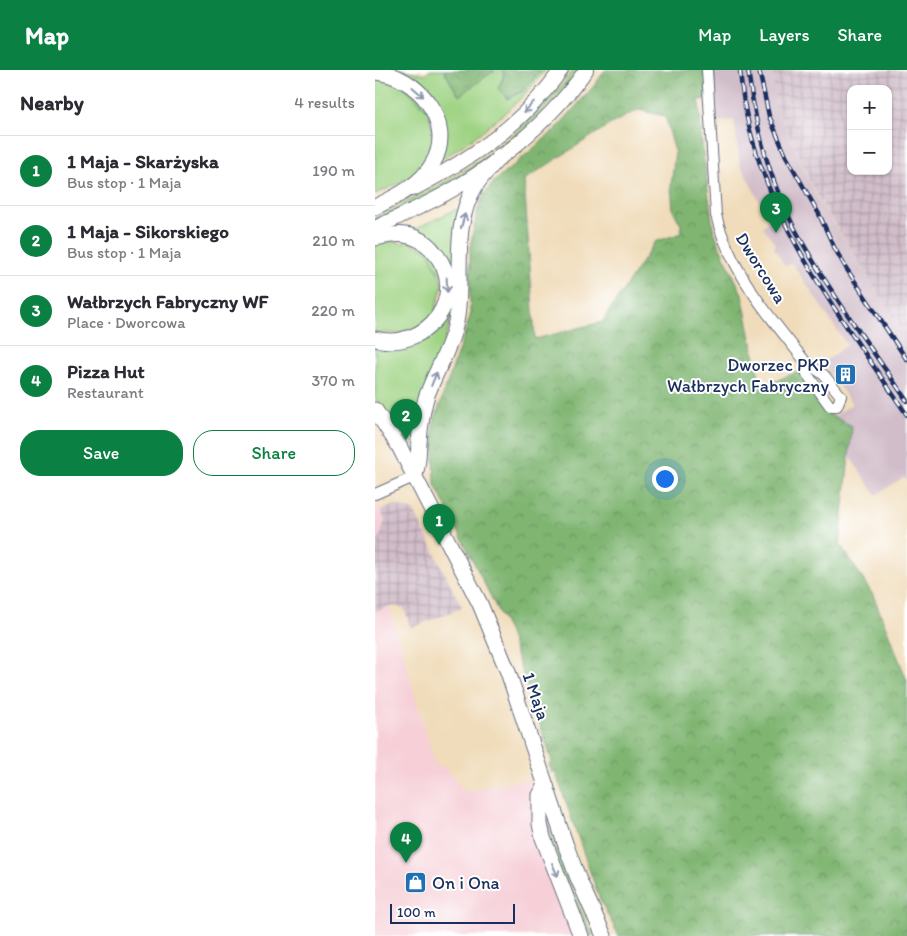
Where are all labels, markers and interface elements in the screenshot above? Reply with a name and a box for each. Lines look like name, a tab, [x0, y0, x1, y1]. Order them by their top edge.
text: Map	[25, 21, 69, 50]
text: Map	[698, 24, 731, 46]
text: Layers	[759, 24, 809, 46]
text: Share	[837, 24, 882, 46]
map controls	[847, 85, 892, 175]
button: +	[847, 85, 892, 130]
one-way arrow	[412, 87, 425, 98]
text: Nearby	[20, 90, 84, 115]
text: 4 results	[294, 93, 355, 112]
one-way arrow	[523, 100, 535, 113]
button: −	[847, 130, 892, 175]
text: 1 Maja - Skarżyska	[67, 150, 219, 173]
text: 1	[32, 161, 40, 180]
text: 190 m	[312, 161, 355, 180]
text: Bus stop · 1 Maja	[67, 173, 181, 192]
pin: 3	[760, 192, 792, 233]
one-way arrow	[459, 213, 469, 229]
text: 1 Maja - Sikorskiego	[67, 220, 229, 243]
street label: Dworcowa	[731, 229, 792, 308]
text: 2	[32, 231, 40, 250]
text: 210 m	[312, 231, 355, 250]
text: Bus stop · 1 Maja	[67, 243, 181, 262]
one-way arrow	[442, 277, 451, 293]
text: Wałbrzych Fabryczny WF	[67, 290, 268, 313]
text: 3	[32, 301, 40, 320]
text: 220 m	[311, 301, 355, 320]
text: Place · Dworcowa	[67, 313, 185, 332]
place label: Dworzec PKP Wałbrzych Fabryczny	[667, 354, 830, 397]
text: Pizza Hut	[67, 360, 145, 383]
building icon: Dworzec PKP Wałbrzych Fabryczny	[833, 363, 857, 387]
text: 4	[31, 371, 41, 390]
text: 370 m	[311, 371, 355, 390]
one-way arrow	[430, 372, 440, 387]
text: Restaurant	[67, 383, 144, 402]
pin: 2	[390, 399, 422, 440]
button: Save	[20, 430, 183, 476]
button: Share	[193, 430, 355, 476]
your location	[652, 466, 678, 492]
pin: 1	[423, 504, 455, 545]
street label: 1 Maja	[518, 669, 554, 723]
pin: 4	[390, 822, 422, 863]
one-way arrow	[550, 862, 560, 877]
shop icon: On i Ona	[404, 871, 428, 895]
place label: On i Ona	[432, 872, 500, 894]
scale bar	[390, 901, 515, 924]
text: 100 m	[397, 904, 436, 921]

